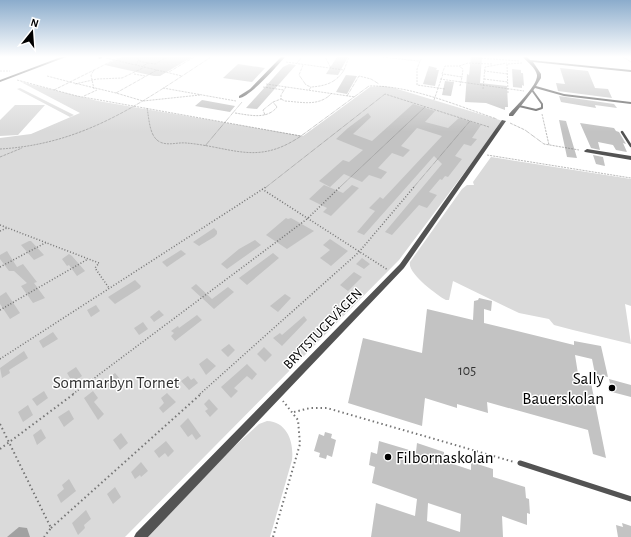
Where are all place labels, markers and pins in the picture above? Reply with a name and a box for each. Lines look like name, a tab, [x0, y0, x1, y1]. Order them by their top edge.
place label: Sally Bauerskolan	[522, 370, 605, 407]
marker: Sally Bauerskolan	[607, 383, 617, 393]
place label: Filbornaskolan	[396, 449, 494, 466]
marker: Filbornaskolan	[383, 452, 393, 462]

